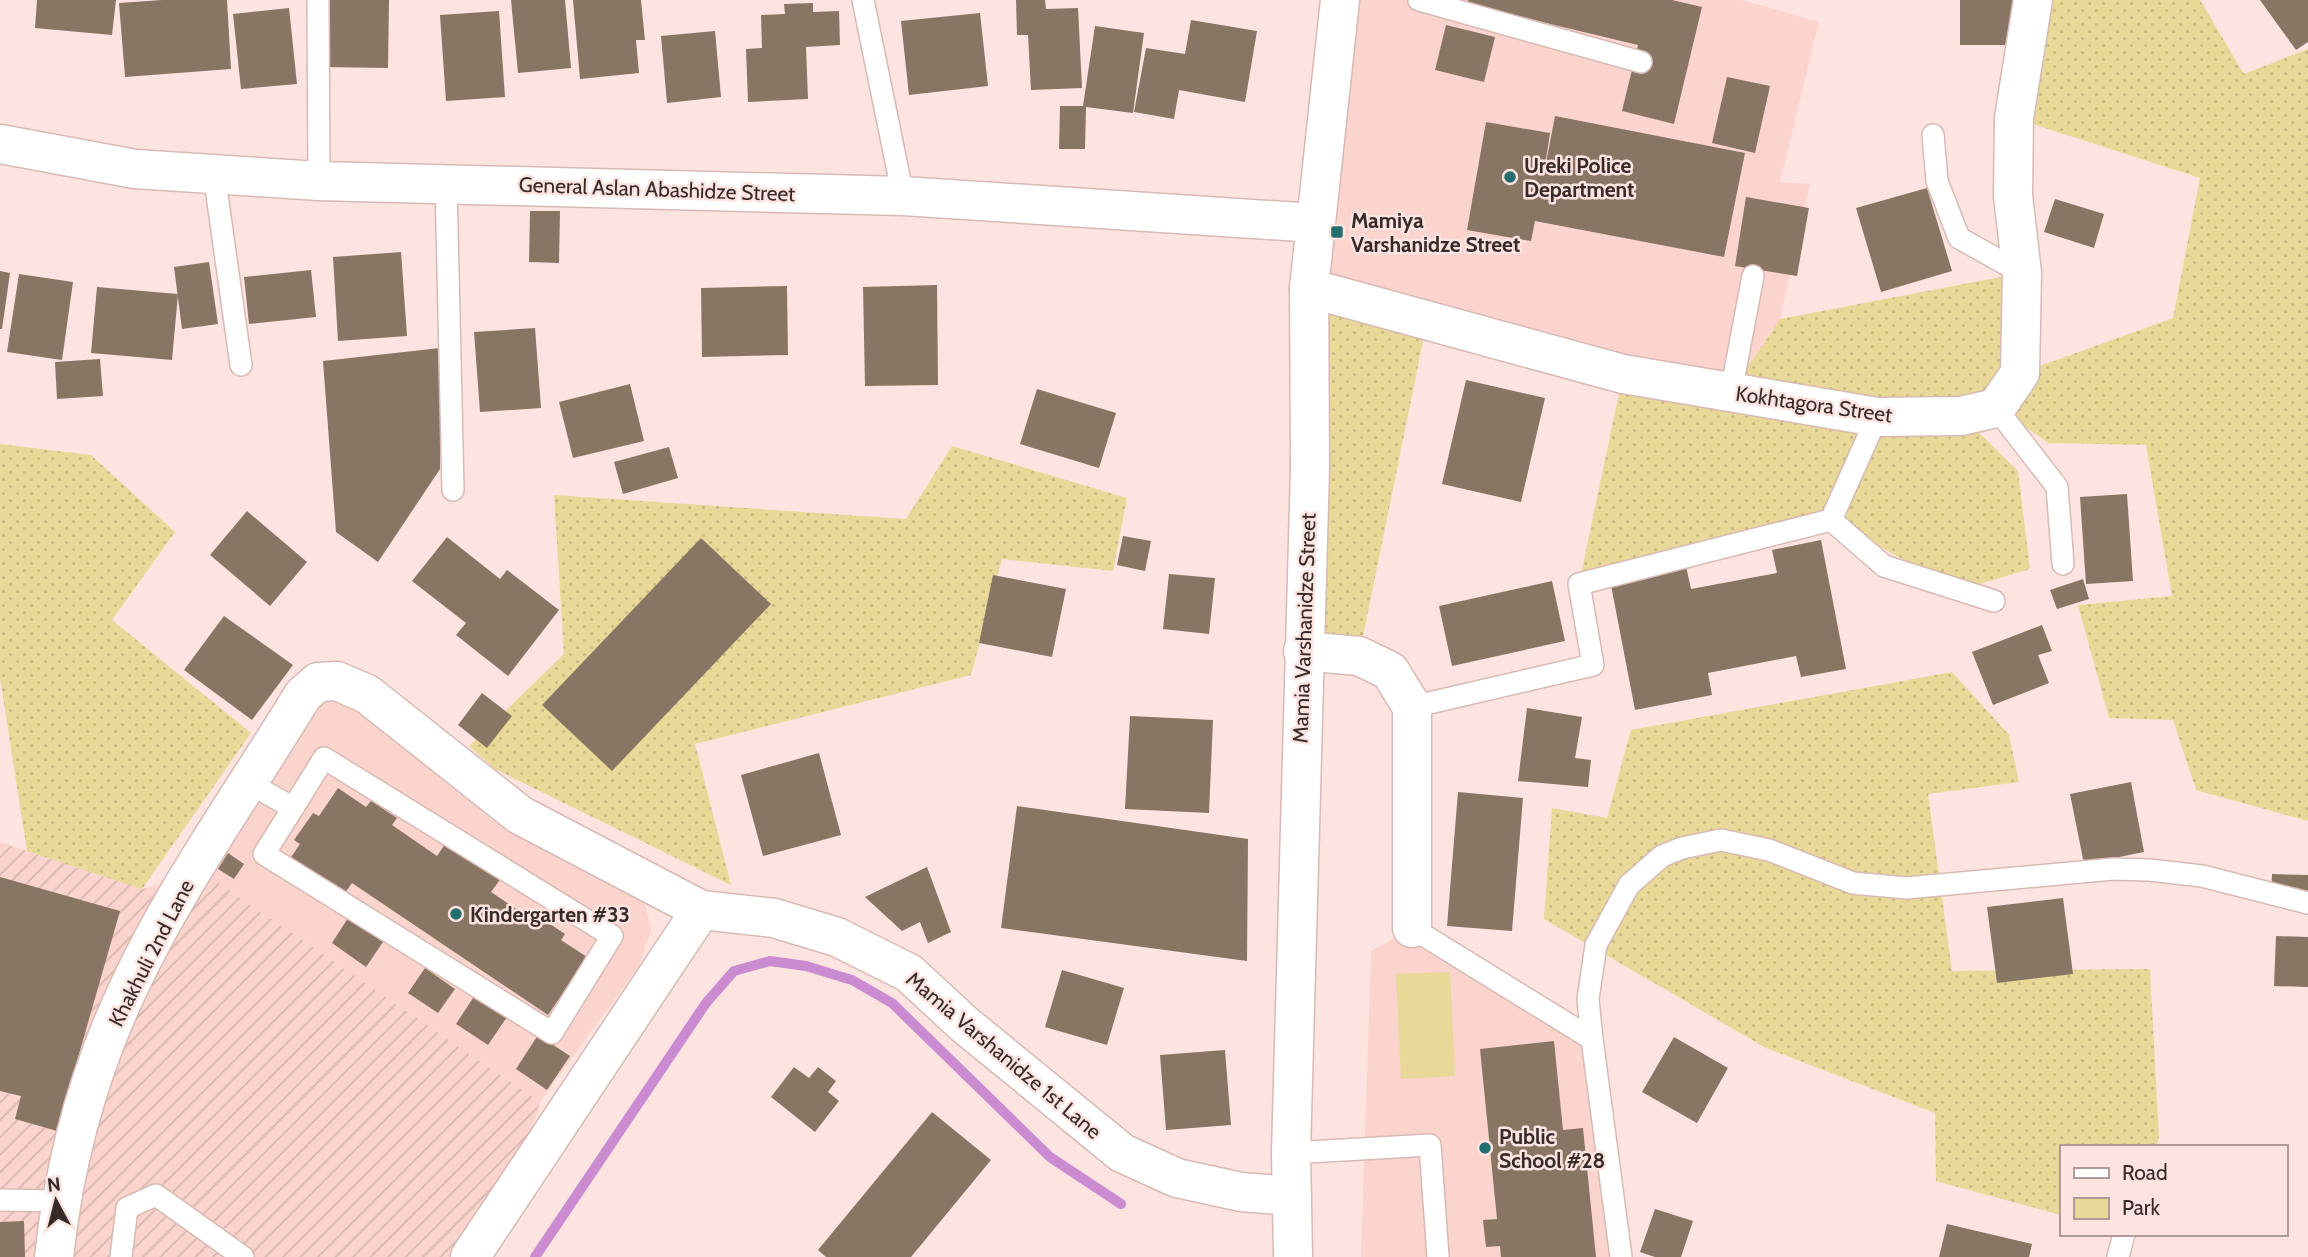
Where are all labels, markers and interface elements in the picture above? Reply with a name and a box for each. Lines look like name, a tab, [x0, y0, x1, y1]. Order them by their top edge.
place label: Ureki Police Department	[1524, 153, 1634, 202]
marker: Ureki Police Department	[1502, 169, 1518, 185]
street label: General Aslan Abashidze Street	[518, 172, 796, 206]
place label: Mamiya Varshanidze Street	[1351, 208, 1520, 257]
marker: Mamiya Varshanidze Street	[1329, 224, 1345, 240]
street label: Kokhtagora Street	[1734, 381, 1894, 427]
street label: Mamia Varshanidze Street	[1287, 512, 1321, 744]
street label: Khakhuli 2nd Lane	[103, 875, 199, 1031]
place label: Kindergarten #33	[470, 902, 630, 927]
marker: Kindergarten #33	[448, 906, 464, 922]
street label: Mamia Varshanidze 1st Lane	[901, 966, 1107, 1144]
place label: Public School #28	[1499, 1124, 1605, 1173]
marker: Public School #28	[1477, 1140, 1493, 1156]
legend	[2060, 1145, 2287, 1236]
text: Road	[2122, 1160, 2168, 1185]
north arrow	[21, 1166, 91, 1236]
text: N	[46, 1172, 62, 1197]
text: Park	[2122, 1195, 2160, 1220]

